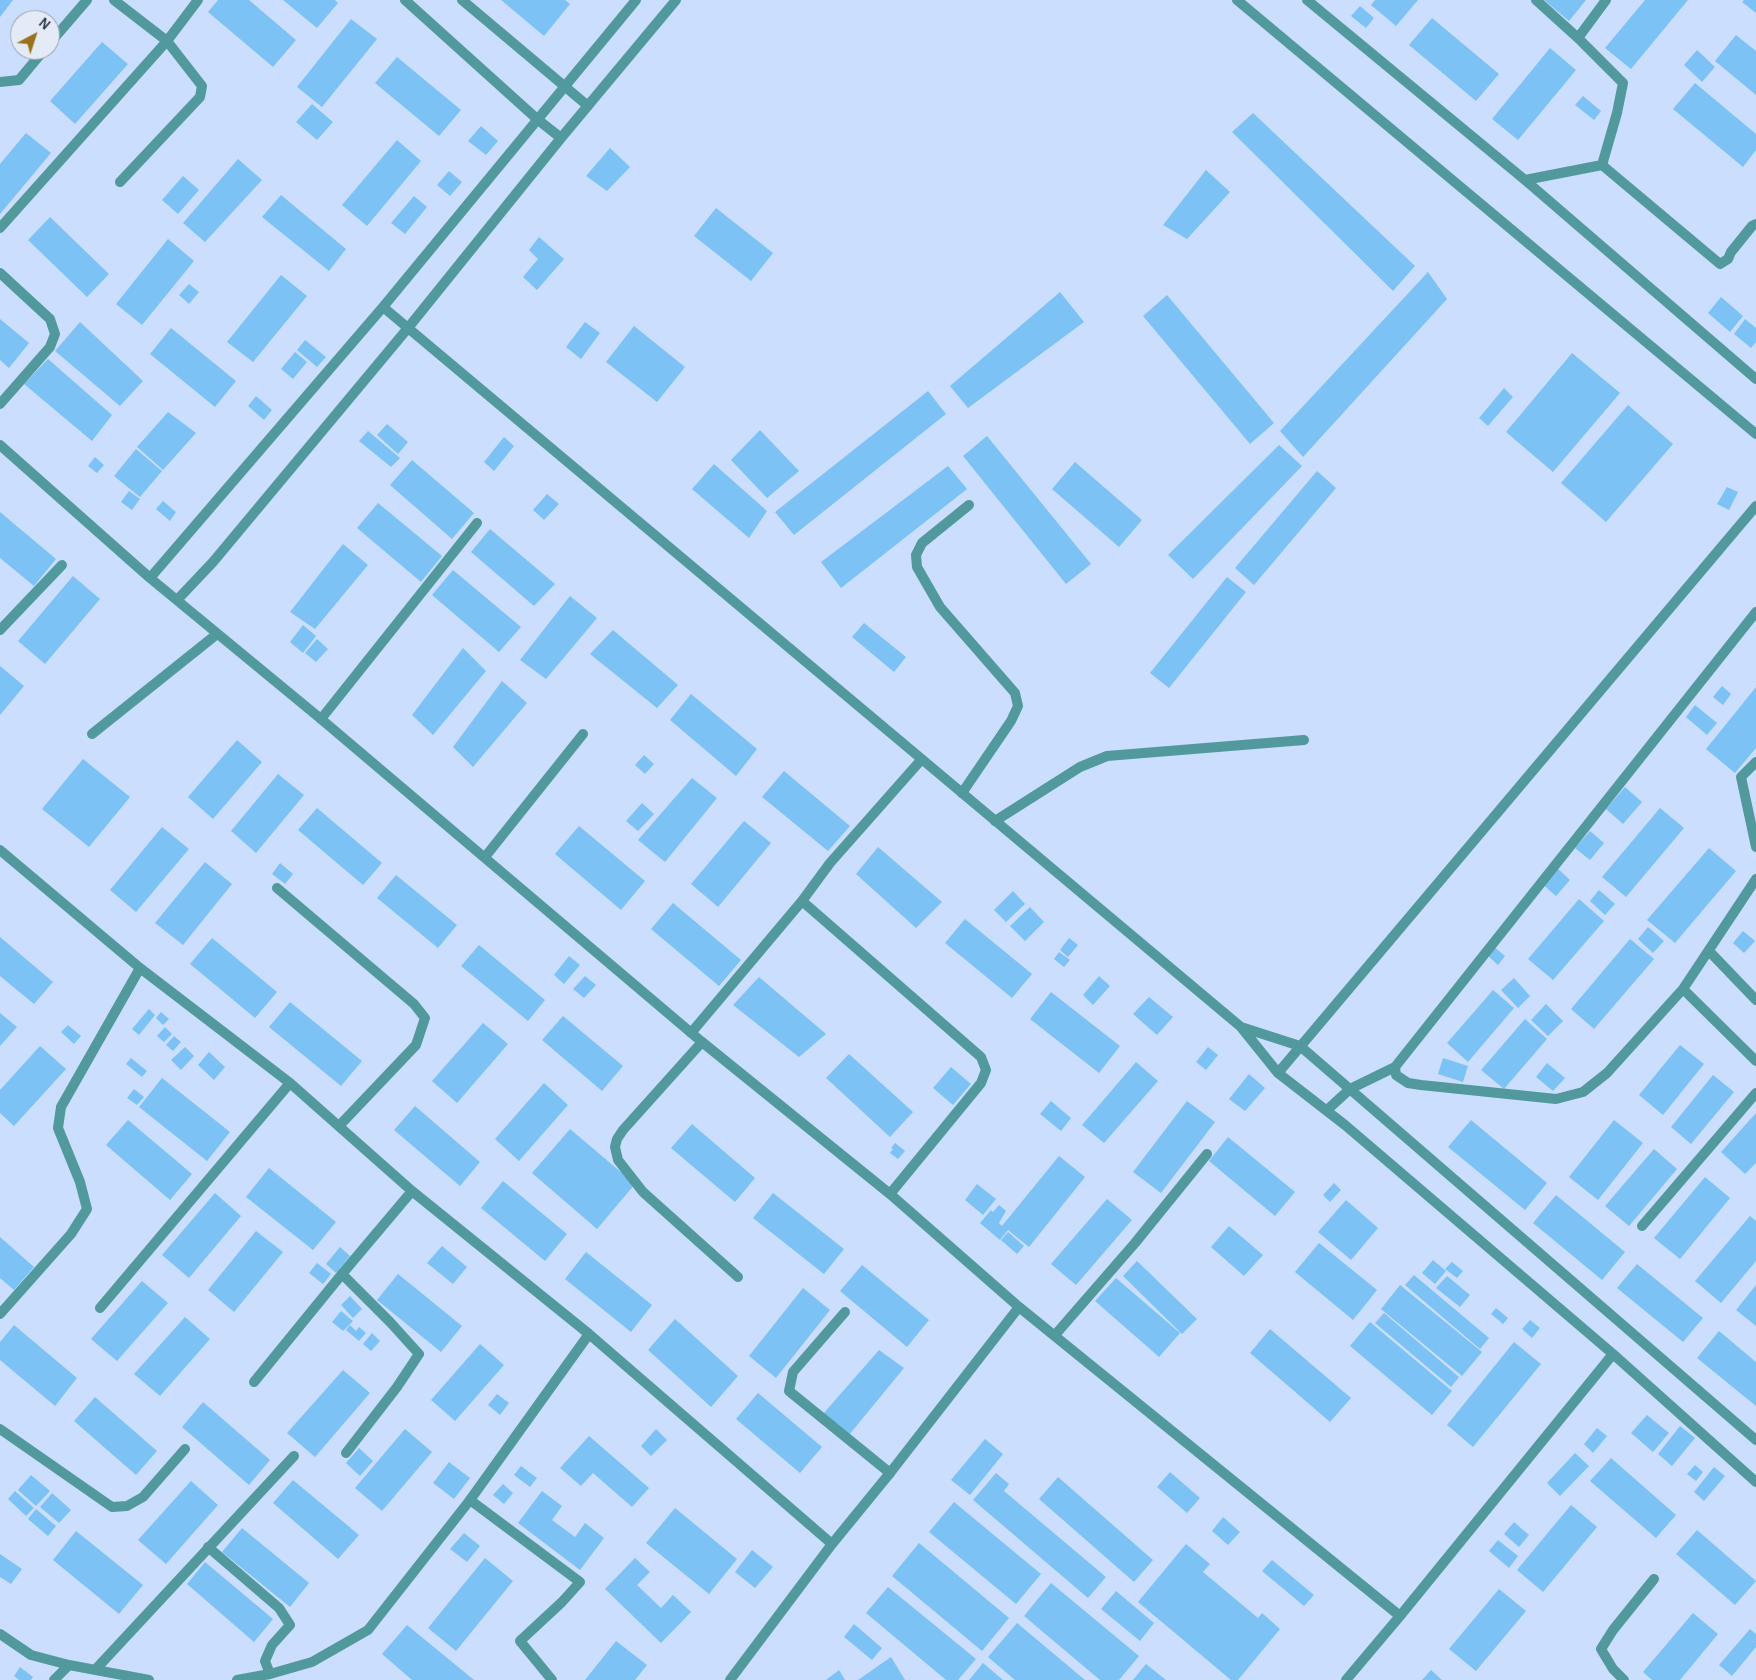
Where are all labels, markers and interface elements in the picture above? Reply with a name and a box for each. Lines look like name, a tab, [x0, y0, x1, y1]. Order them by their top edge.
north arrow	[10, 10, 60, 60]
text: N	[36, 16, 52, 33]

